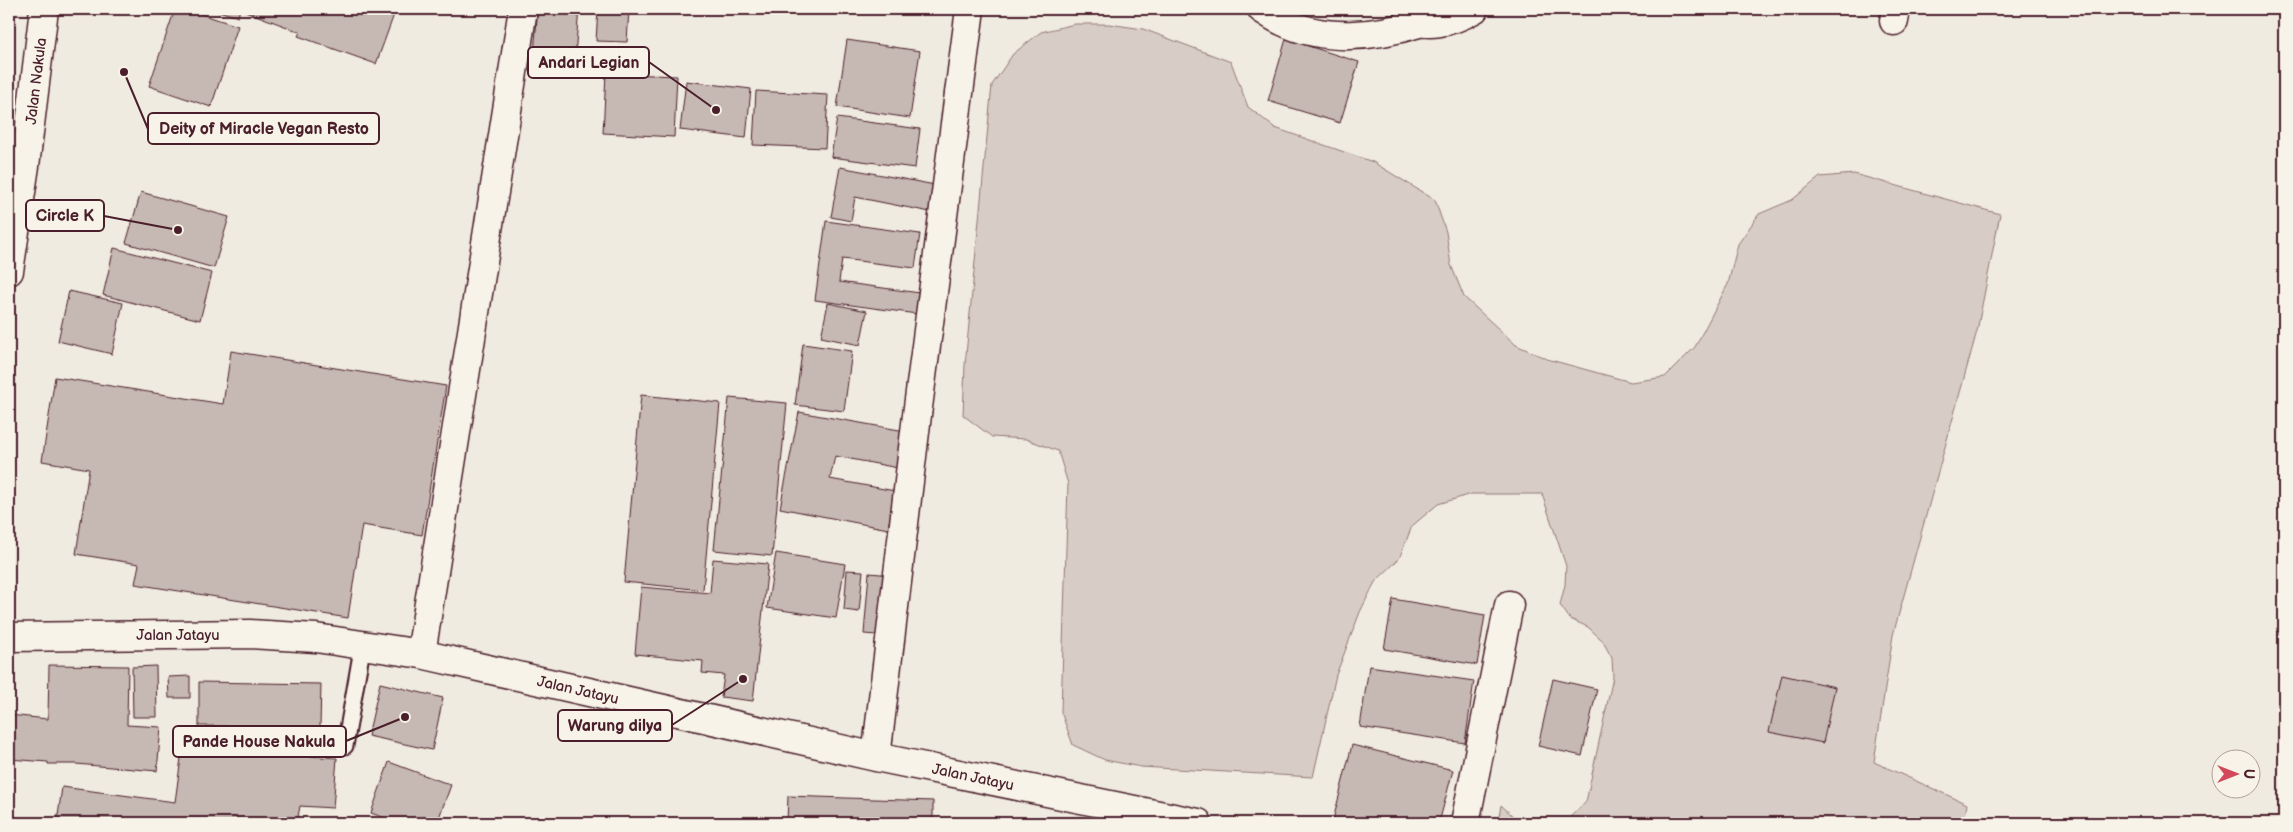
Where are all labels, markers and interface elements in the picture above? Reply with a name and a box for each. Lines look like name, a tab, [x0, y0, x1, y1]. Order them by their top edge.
street label: Jalan Nakula	[22, 37, 51, 126]
callout: Andari Legian	[528, 47, 649, 78]
text: Andari Legian	[538, 54, 639, 73]
callout: Deity of Miracle Vegan Resto	[148, 113, 379, 144]
text: Deity of Miracle Vegan Resto	[159, 120, 369, 139]
callout: Circle K	[26, 200, 104, 231]
text: Circle K	[36, 207, 94, 226]
street label: Jalan Jatayu	[136, 626, 220, 645]
street label: Jalan Jatayu	[535, 672, 621, 709]
callout: Warung dilya	[558, 710, 672, 741]
text: Warung dilya	[568, 717, 662, 736]
callout: Pande House Nakula	[173, 726, 346, 757]
text: Pande House Nakula	[182, 733, 336, 752]
north arrow	[2210, 750, 2260, 800]
street label: Jalan Jatayu	[930, 760, 1016, 795]
text: U	[2240, 769, 2257, 779]

